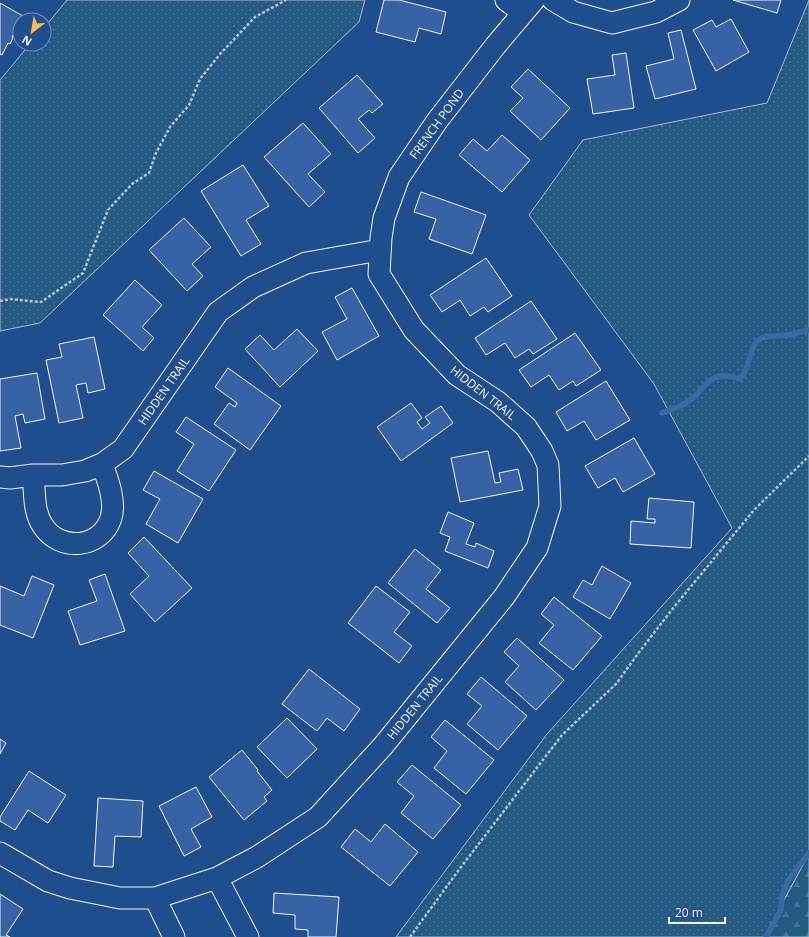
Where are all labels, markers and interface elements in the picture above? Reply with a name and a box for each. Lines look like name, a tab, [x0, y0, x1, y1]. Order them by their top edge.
north arrow	[12, 12, 52, 52]
text: N	[19, 32, 34, 50]
street label: FRENCH POND	[405, 85, 468, 162]
street label: HIDDEN TRAIL	[134, 353, 193, 428]
street label: HIDDEN TRAIL	[447, 361, 520, 424]
street label: HIDDEN TRAIL	[383, 670, 446, 743]
scale bar	[669, 899, 725, 925]
text: 20 m	[675, 904, 703, 921]

